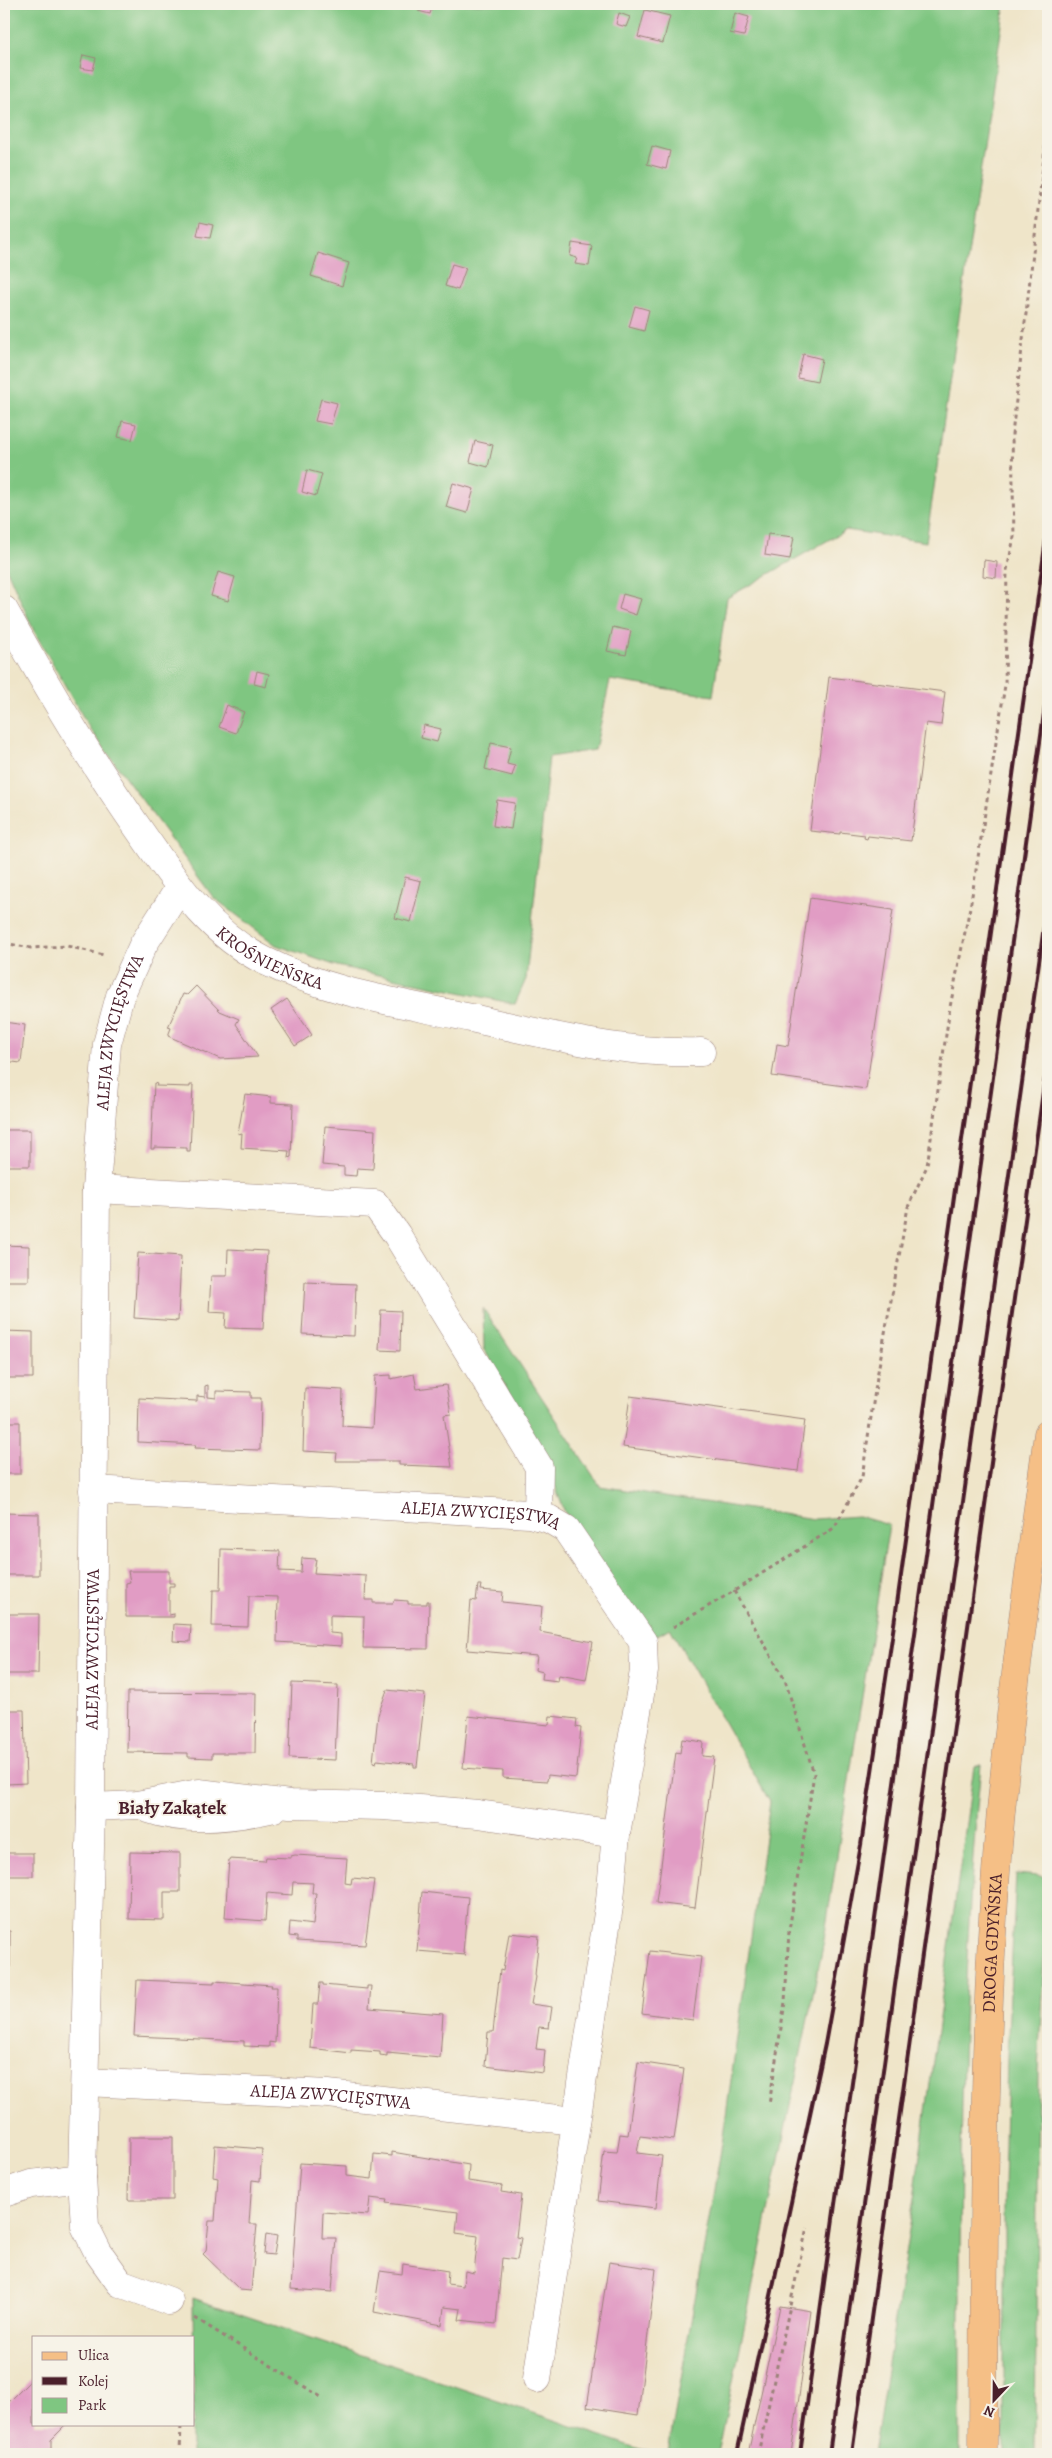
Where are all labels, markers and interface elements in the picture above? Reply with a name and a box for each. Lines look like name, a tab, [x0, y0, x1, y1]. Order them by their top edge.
street label: KROŚNIEŃSKA	[211, 920, 327, 995]
street label: ALEJA ZWYCIĘSTWA	[90, 950, 150, 1112]
street label: ALEJA ZWYCIĘSTWA	[399, 1495, 566, 1536]
street label: ALEJA ZWYCIĘSTWA	[80, 1568, 105, 1731]
district label: Biały Zakątek	[118, 1795, 226, 1821]
street label: DROGA GDYŃSKA	[976, 1872, 1008, 2014]
street label: ALEJA ZWYCIĘSTWA	[249, 2078, 412, 2115]
legend	[32, 2336, 195, 2426]
text: Ulica	[78, 2345, 109, 2365]
text: Kolej	[78, 2371, 109, 2391]
north arrow	[970, 2376, 1020, 2426]
text: Park	[78, 2395, 107, 2415]
text: N	[981, 2401, 998, 2422]

